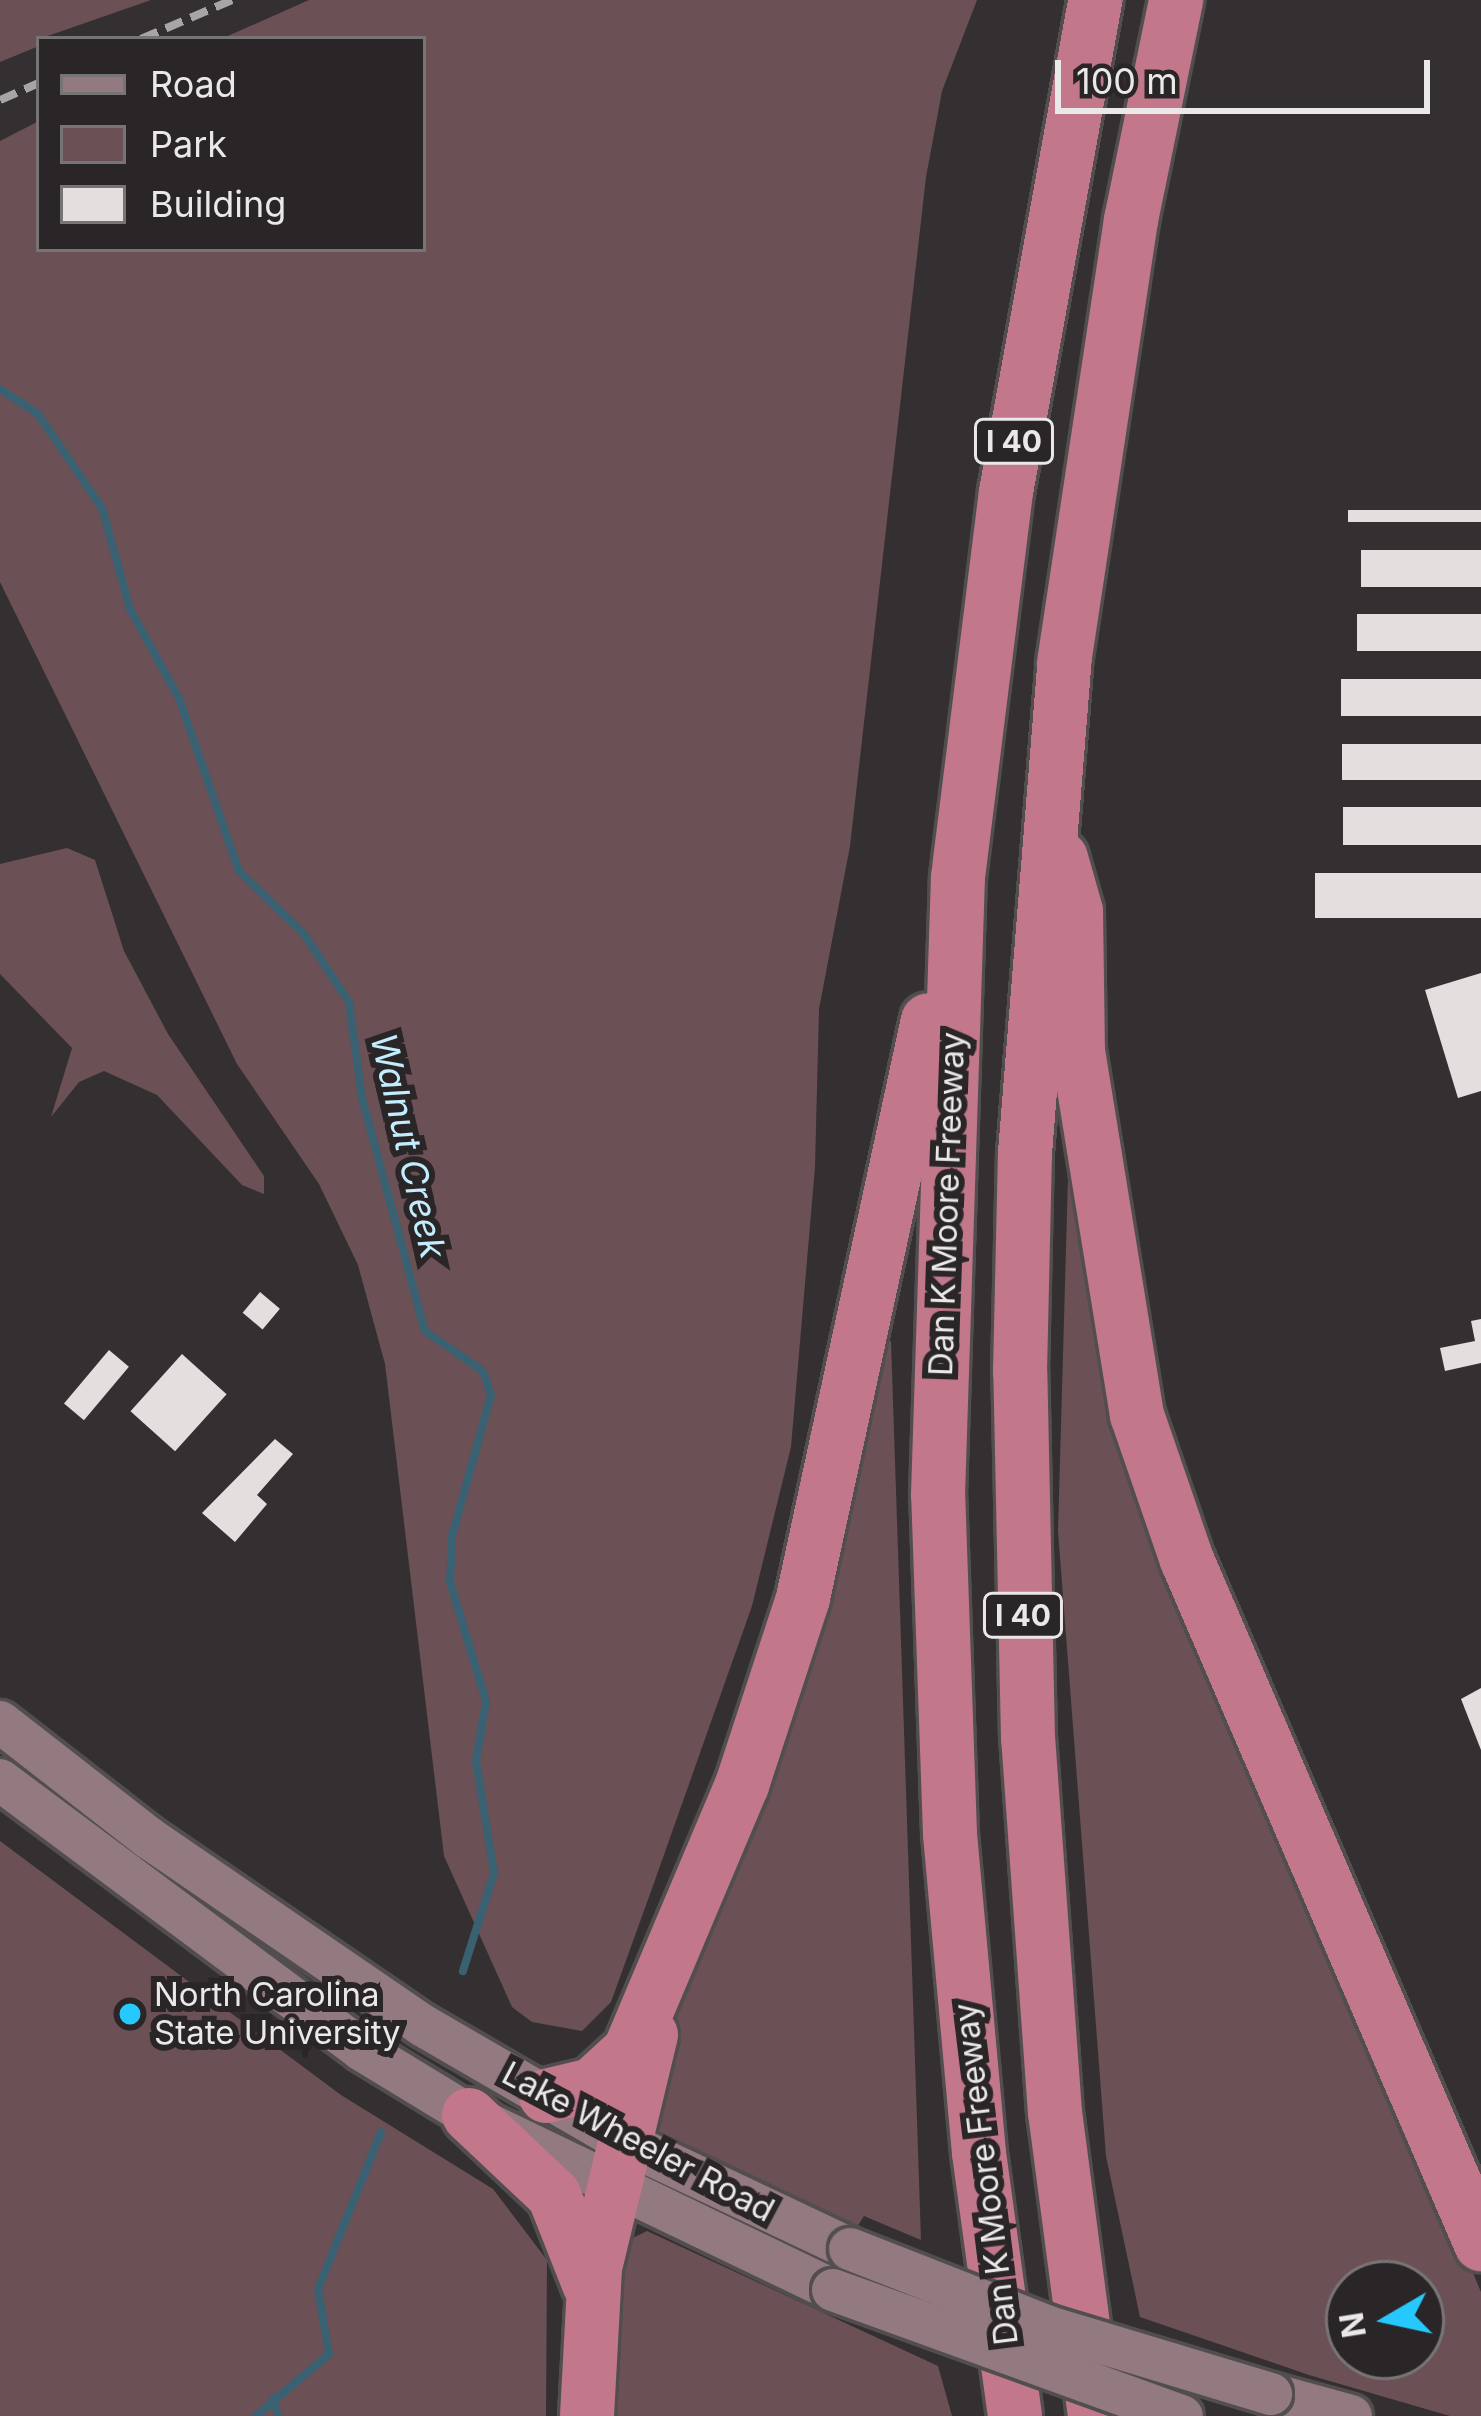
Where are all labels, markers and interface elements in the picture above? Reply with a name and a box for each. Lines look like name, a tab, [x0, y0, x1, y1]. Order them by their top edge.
legend	[36, 36, 426, 252]
scale bar	[1061, 36, 1436, 110]
text: 100 m	[1076, 59, 1178, 103]
text: Road	[150, 62, 237, 106]
text: Park	[150, 122, 227, 166]
text: Building	[150, 182, 286, 226]
road number: I 40	[972, 417, 1056, 465]
water label: Walnut Creek	[361, 1029, 455, 1263]
street label: Dan K Moore Freeway	[921, 1031, 973, 1377]
road number: I 40	[981, 1591, 1065, 1639]
place label: North Carolina State University	[154, 1975, 401, 2053]
marker: North Carolina State University	[117, 2001, 143, 2027]
street label: Dan K Moore Freeway	[945, 2001, 1027, 2347]
street label: Lake Wheeler Road	[495, 2054, 781, 2230]
north arrow	[1325, 2260, 1445, 2380]
text: N	[1331, 2310, 1374, 2341]

